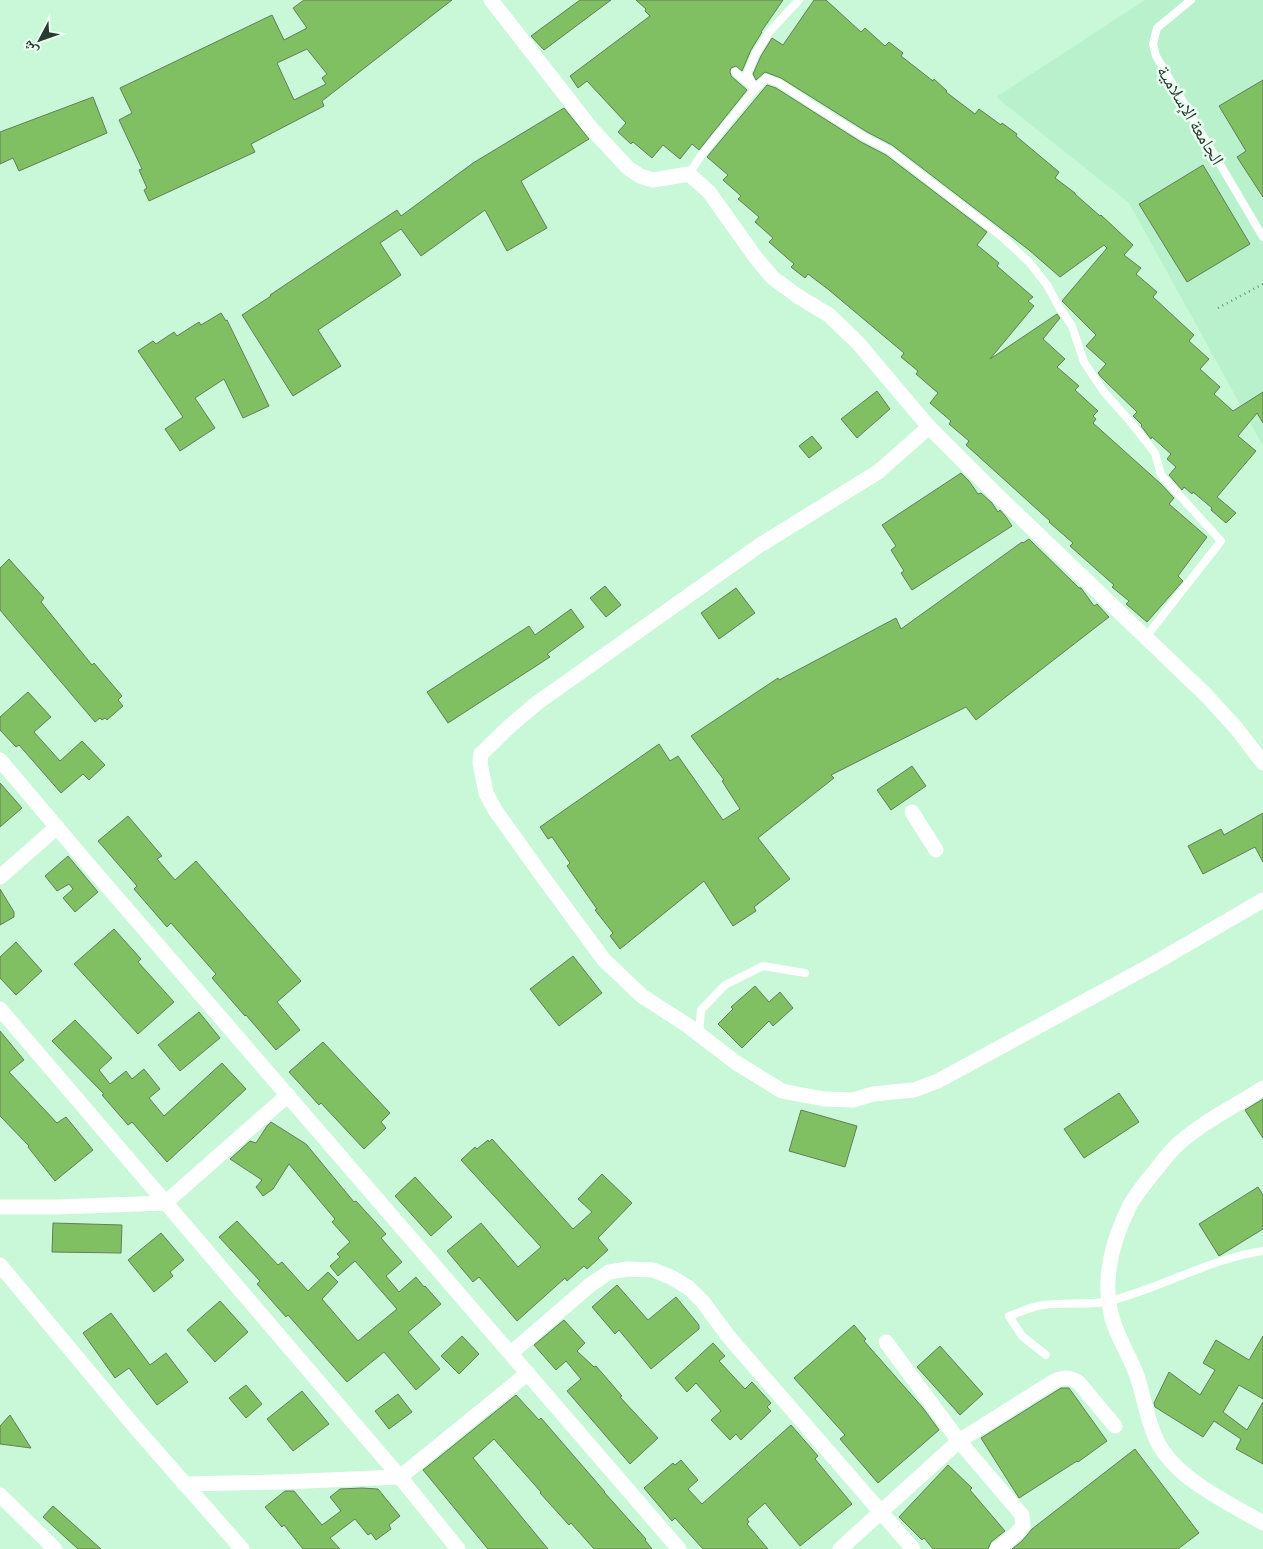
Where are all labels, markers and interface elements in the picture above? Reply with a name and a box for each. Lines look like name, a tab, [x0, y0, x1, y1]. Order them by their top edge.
north arrow	[15, 15, 65, 65]
text: ش	[18, 37, 42, 60]
street label: الجامعة الإسلامية	[1152, 61, 1230, 169]

